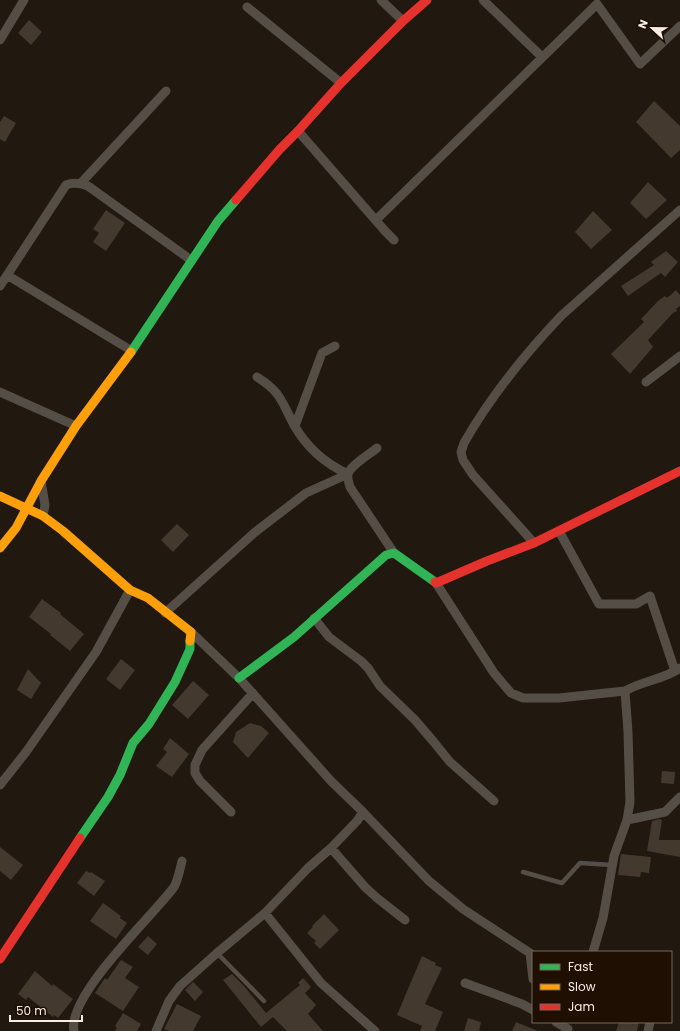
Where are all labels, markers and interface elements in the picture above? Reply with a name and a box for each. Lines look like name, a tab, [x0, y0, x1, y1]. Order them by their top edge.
north arrow	[632, 8, 672, 48]
text: N	[634, 17, 652, 31]
legend	[532, 951, 672, 1023]
text: Fast	[568, 958, 593, 975]
text: Slow	[568, 978, 596, 995]
scale bar	[10, 997, 82, 1023]
text: Jam	[568, 998, 595, 1015]
text: 50 m	[16, 1002, 47, 1019]

